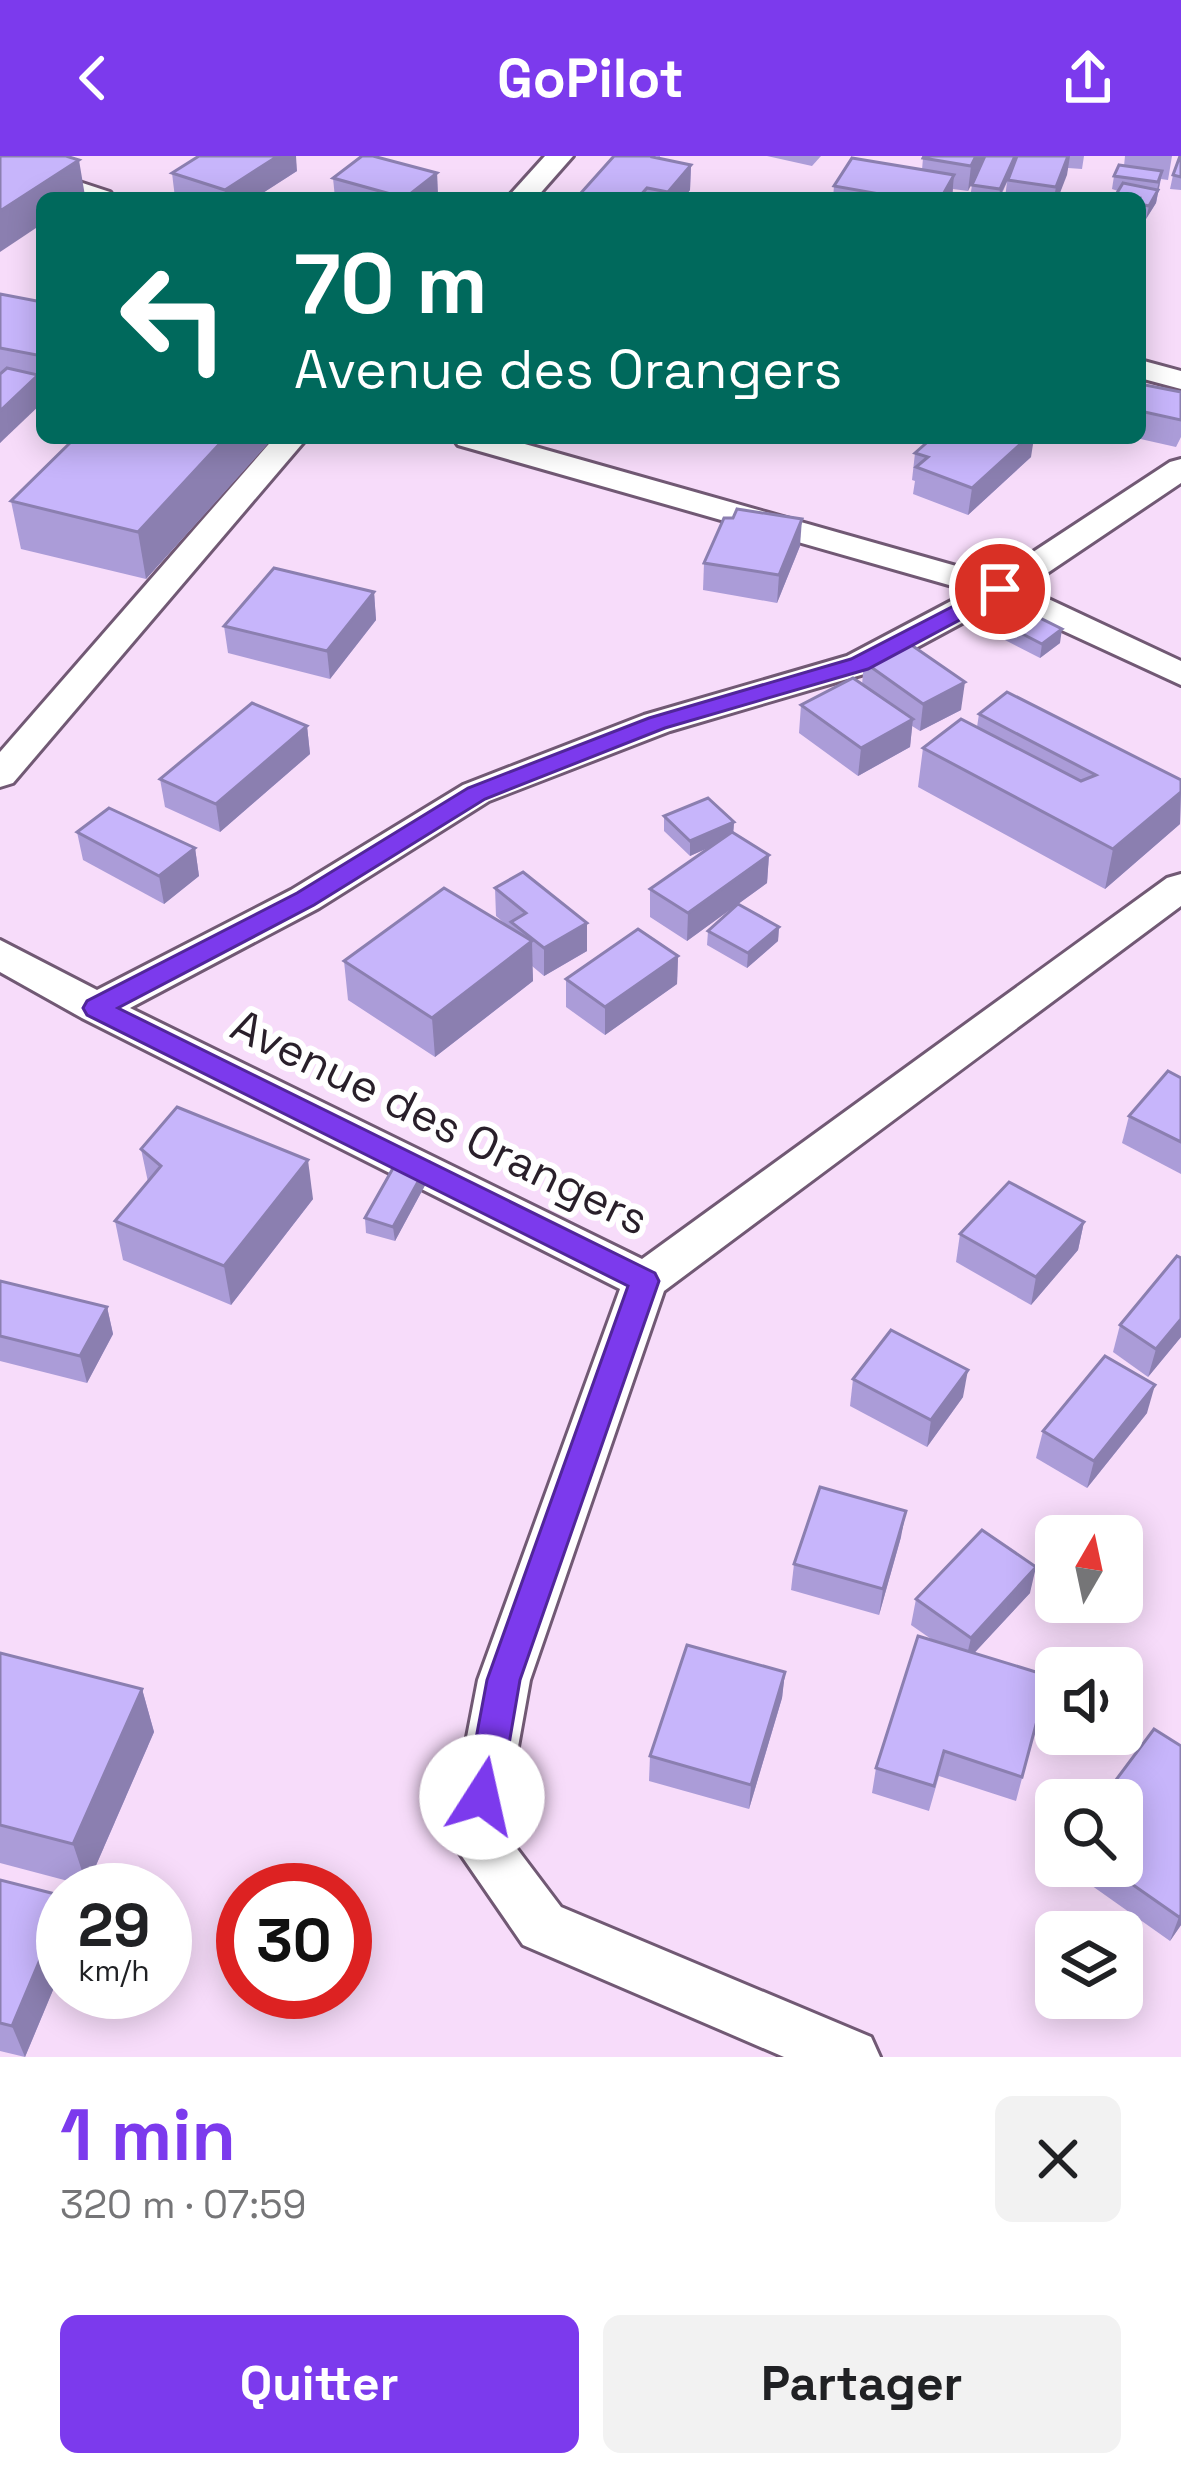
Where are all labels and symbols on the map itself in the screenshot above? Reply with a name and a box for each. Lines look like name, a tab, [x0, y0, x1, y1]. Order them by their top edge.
pin	[949, 538, 1051, 640]
street label: Avenue des Orangers	[222, 996, 658, 1248]
north arrow	[1035, 1515, 1143, 1623]
position arrow	[419, 1734, 545, 1860]
speed limit sign: 30	[216, 1863, 372, 2019]

